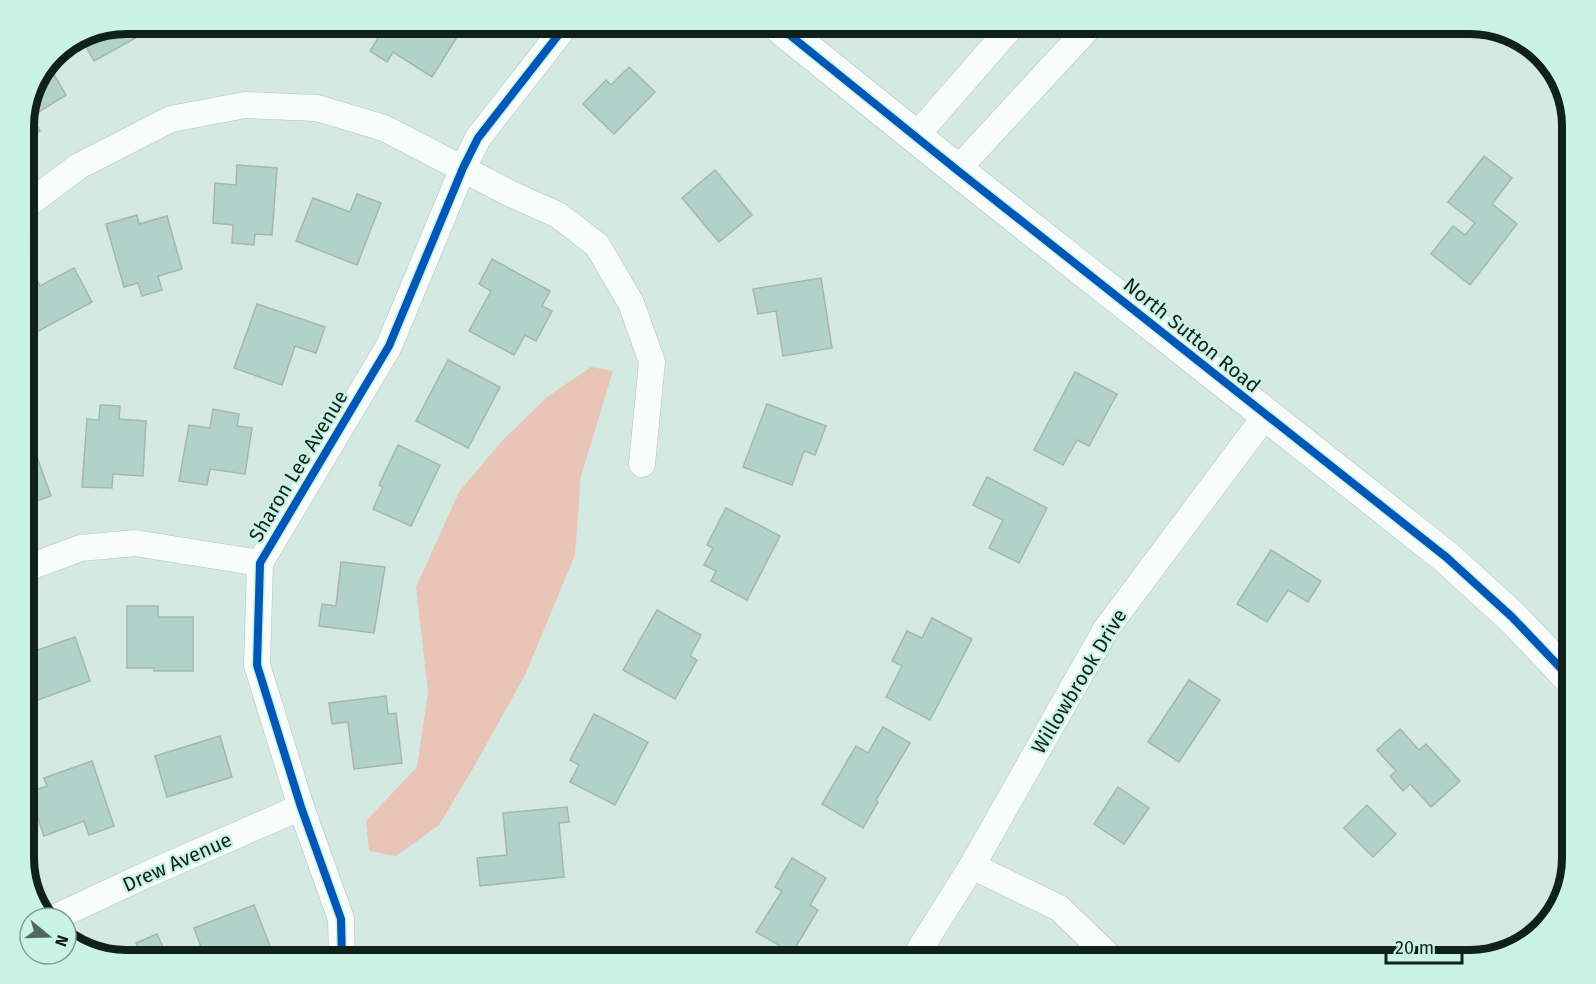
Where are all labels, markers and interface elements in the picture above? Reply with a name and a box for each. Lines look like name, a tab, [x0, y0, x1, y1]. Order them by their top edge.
street label: North Sutton Road	[1119, 273, 1265, 397]
street label: Sharon Lee Avenue	[243, 386, 353, 546]
street label: Willowbrook Drive	[1026, 604, 1132, 758]
street label: Drew Avenue	[119, 827, 235, 897]
north arrow	[18, 906, 78, 966]
scale bar	[1386, 927, 1462, 965]
text: N	[51, 933, 72, 949]
text: 20 m	[1395, 937, 1434, 959]

